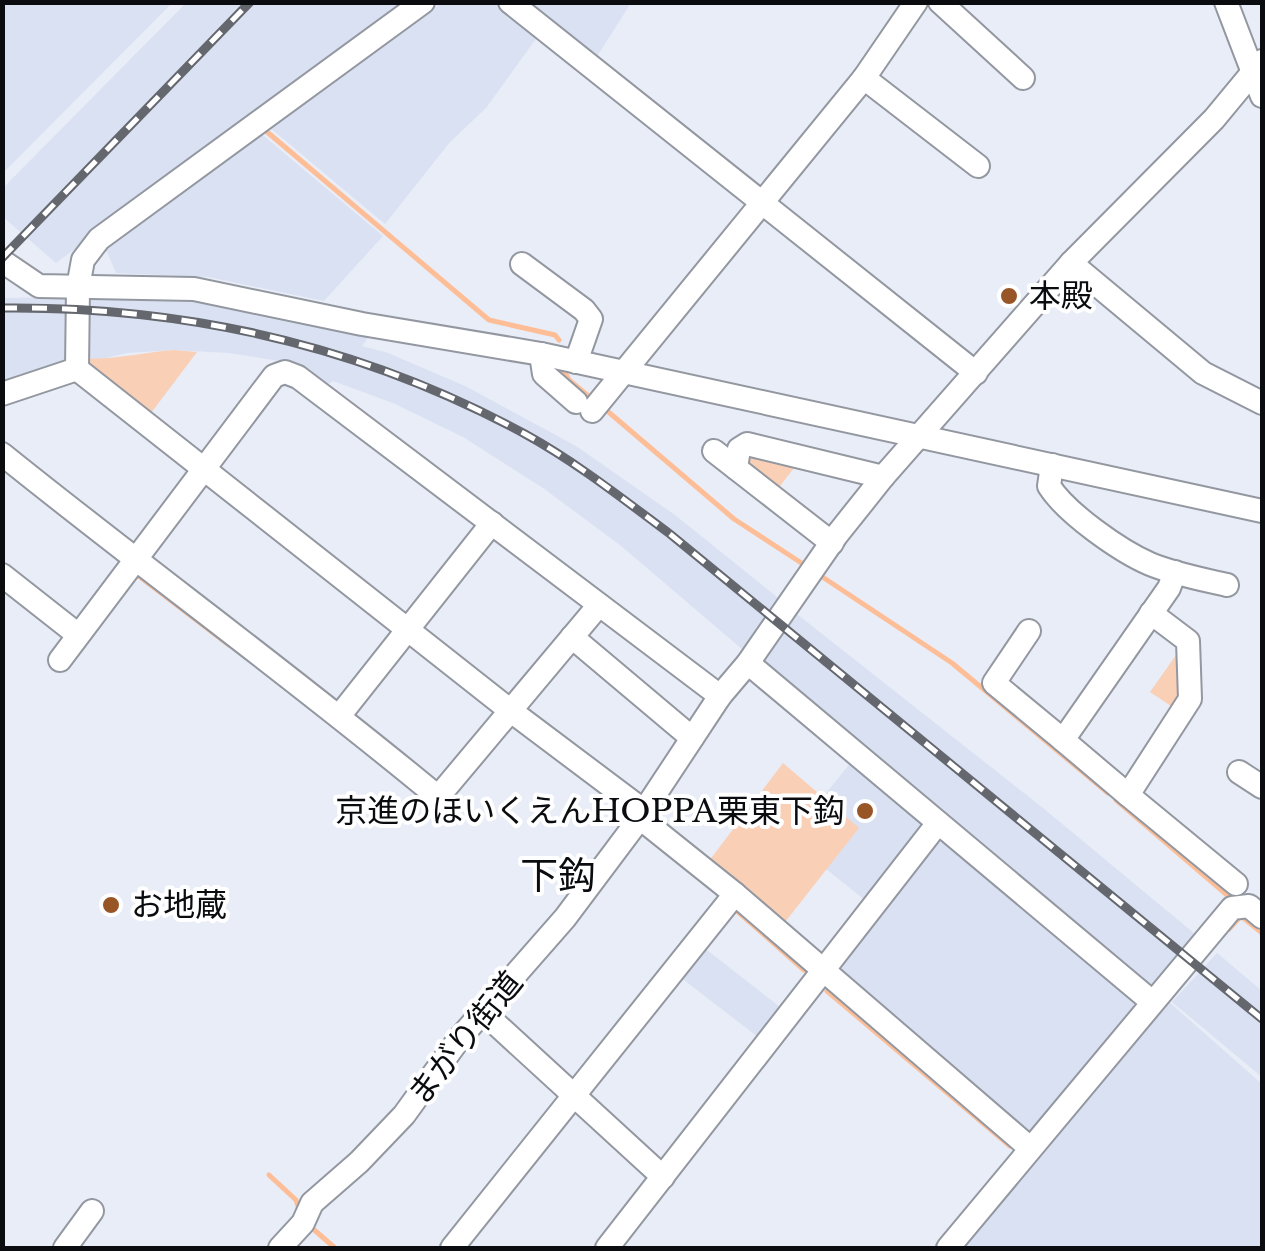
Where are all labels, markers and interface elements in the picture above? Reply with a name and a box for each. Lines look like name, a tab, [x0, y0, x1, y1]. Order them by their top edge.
place label: 本殿	[1029, 276, 1093, 316]
marker: 本殿	[998, 285, 1020, 307]
place label: 京進のほいくえんHOPPA栗東下鈎	[335, 791, 845, 831]
marker: 京進のほいくえんHOPPA栗東下鈎	[854, 800, 876, 822]
district label: 下鈎	[520, 852, 596, 899]
place label: お地蔵	[131, 885, 227, 925]
marker: お地蔵	[100, 894, 122, 916]
street label: まがり街道	[399, 963, 531, 1113]

